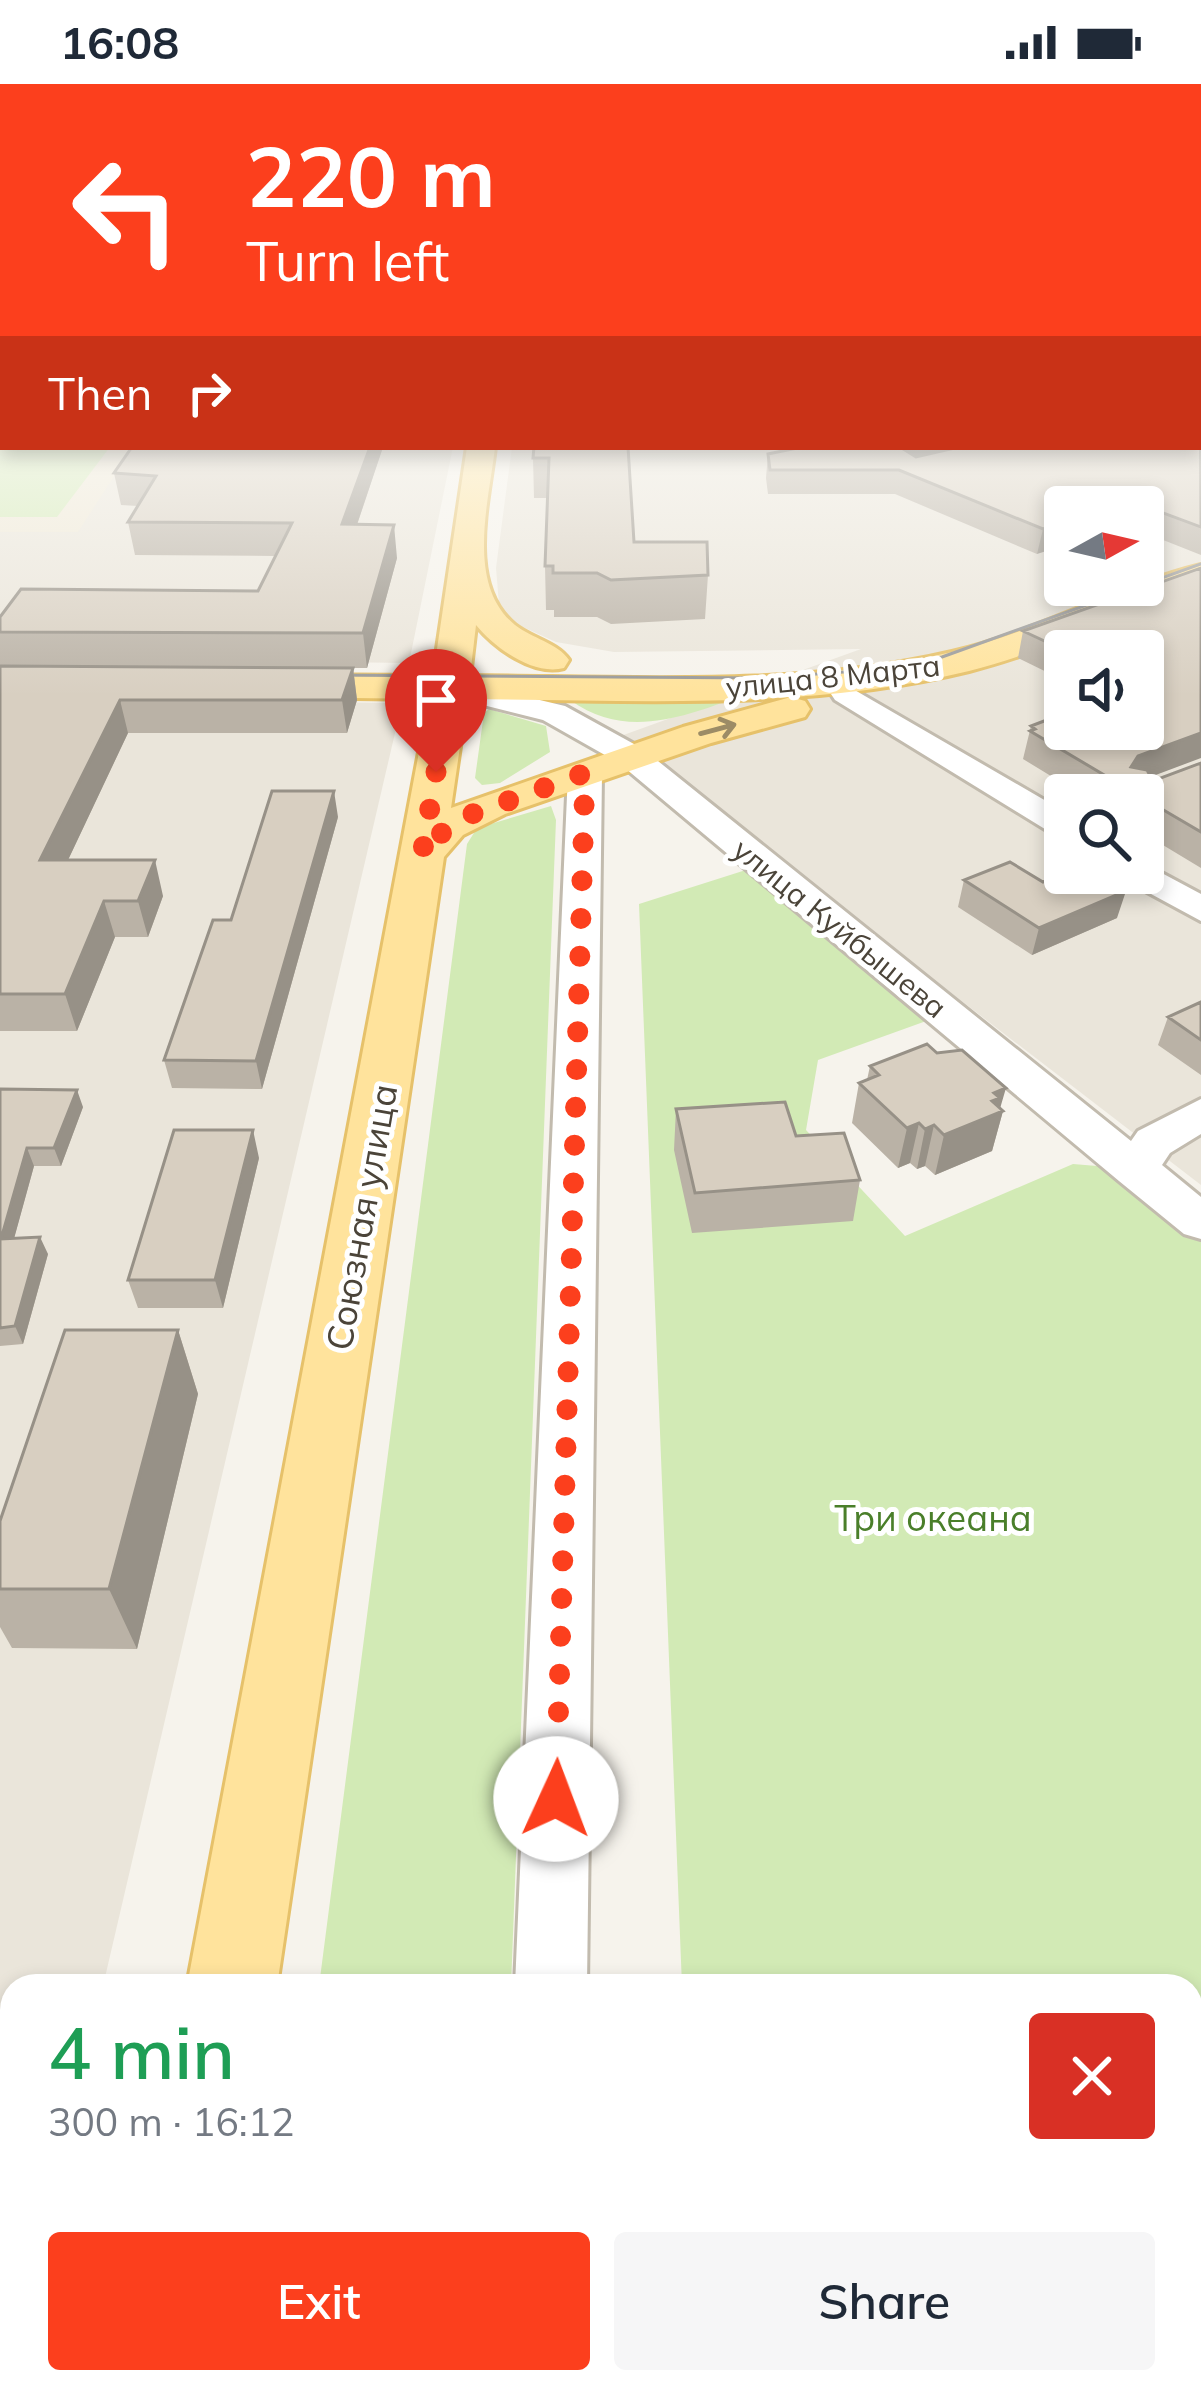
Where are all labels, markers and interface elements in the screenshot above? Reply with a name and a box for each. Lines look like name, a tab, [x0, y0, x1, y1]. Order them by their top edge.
text: 16:08	[60, 14, 179, 70]
text: 220 m	[246, 123, 496, 228]
icon: left	[48, 132, 204, 288]
text: Turn left	[246, 227, 449, 295]
icon: right	[176, 360, 242, 426]
text: Then	[48, 365, 152, 421]
north arrow	[1044, 486, 1164, 606]
map controls	[1044, 486, 1164, 894]
button: sound	[1044, 630, 1164, 750]
street label: улица 8 Марта	[724, 646, 942, 706]
pin	[385, 649, 487, 772]
icon: arrive	[403, 667, 469, 733]
one-way arrow	[698, 717, 736, 739]
button: search	[1044, 774, 1164, 894]
street label: улица Куйбышева	[725, 830, 955, 1026]
street label: Союзная улица	[315, 1080, 407, 1354]
park label: Три океана	[834, 1495, 1032, 1540]
position arrow	[493, 1736, 619, 1862]
text: 4 min	[48, 2007, 235, 2097]
button: close	[1029, 2013, 1155, 2139]
text: 300 m · 16:12	[48, 2097, 294, 2146]
button: Exit	[48, 2232, 590, 2370]
button: Share	[614, 2232, 1155, 2370]

